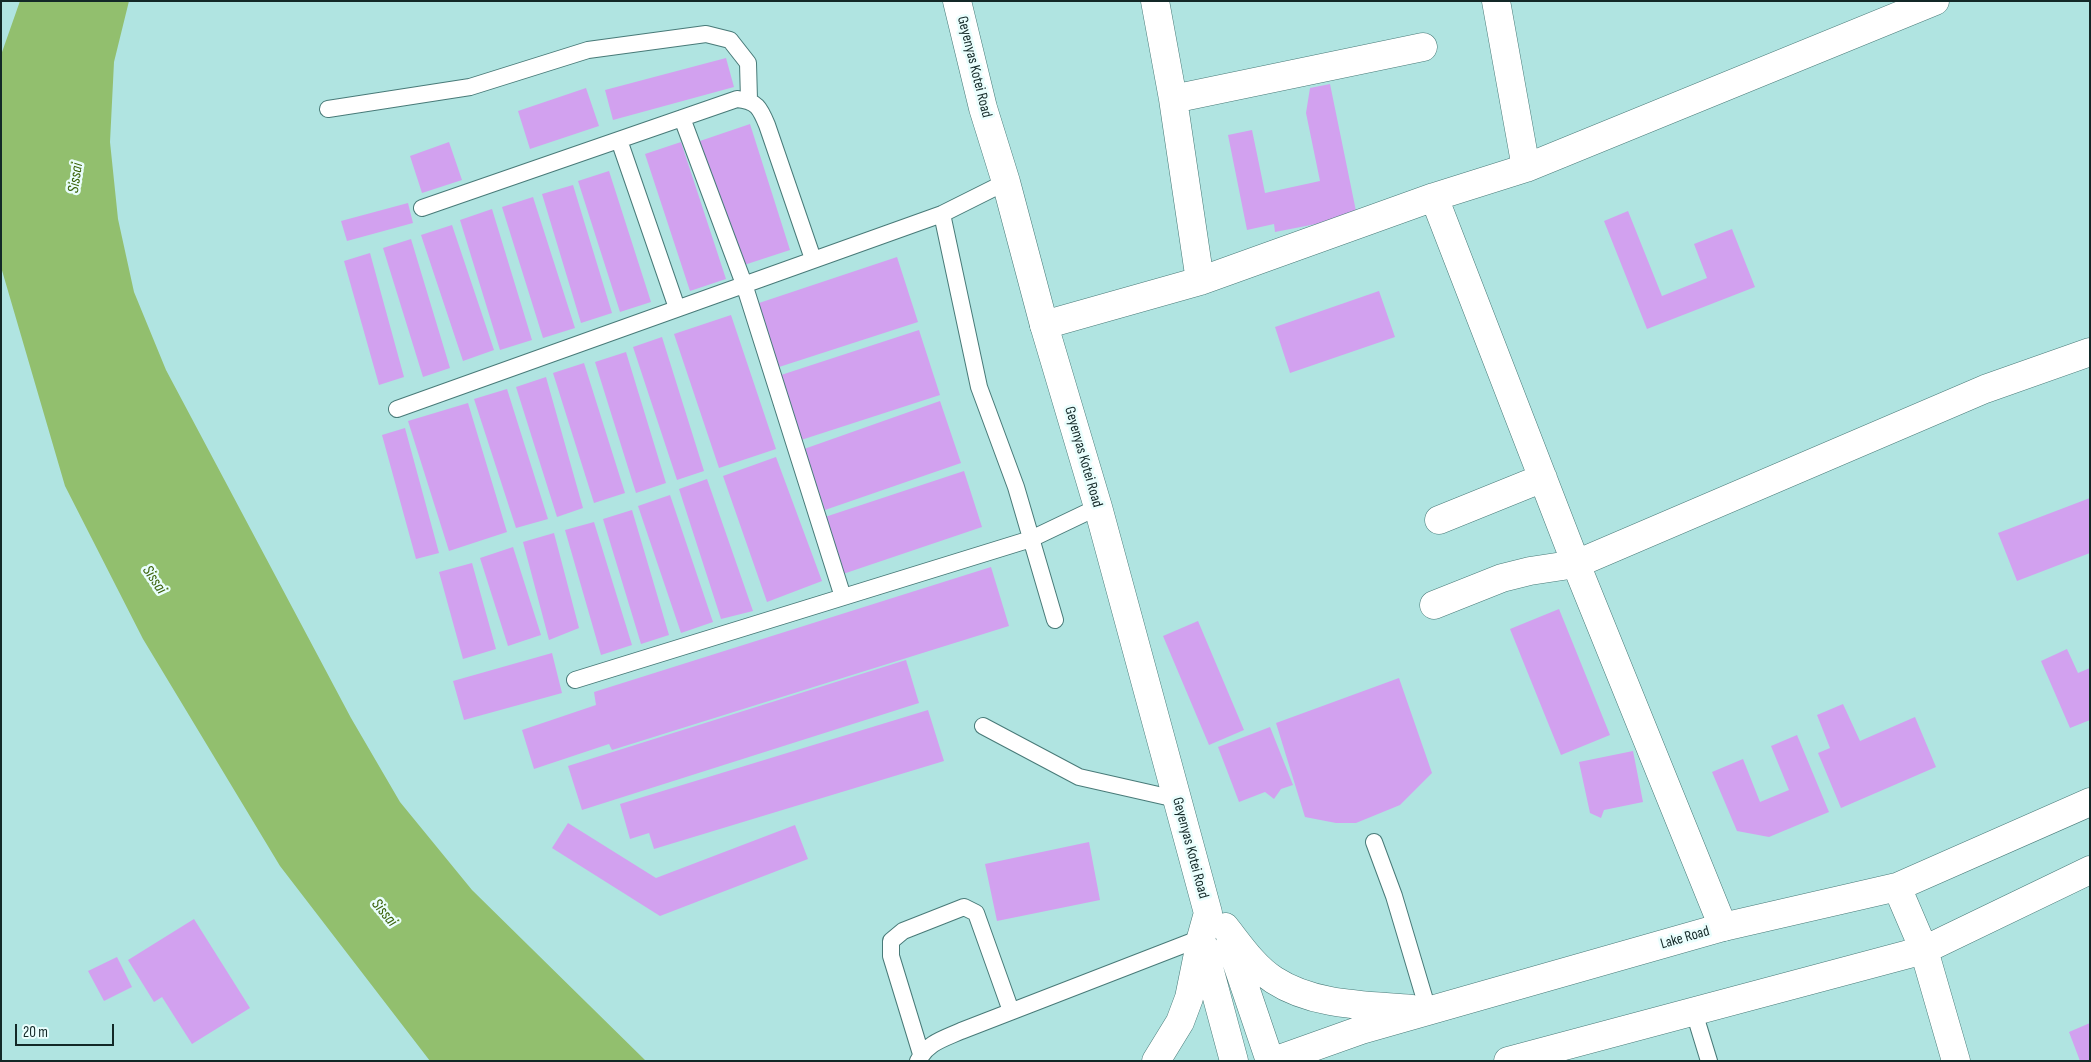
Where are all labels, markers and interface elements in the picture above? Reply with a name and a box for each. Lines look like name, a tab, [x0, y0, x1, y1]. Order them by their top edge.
street label: Geyenyas Kotei Road	[953, 14, 995, 120]
water label: Sissai	[64, 162, 88, 194]
street label: Geyenyas Kotei Road	[1060, 405, 1106, 509]
water label: Sissai	[138, 562, 170, 598]
street label: Geyenyas Kotei Road	[1168, 795, 1212, 901]
water label: Sissai	[367, 895, 401, 931]
street label: Lake Road	[1658, 922, 1712, 954]
scale bar	[18, 1014, 116, 1046]
text: 20 m	[23, 1023, 48, 1042]

